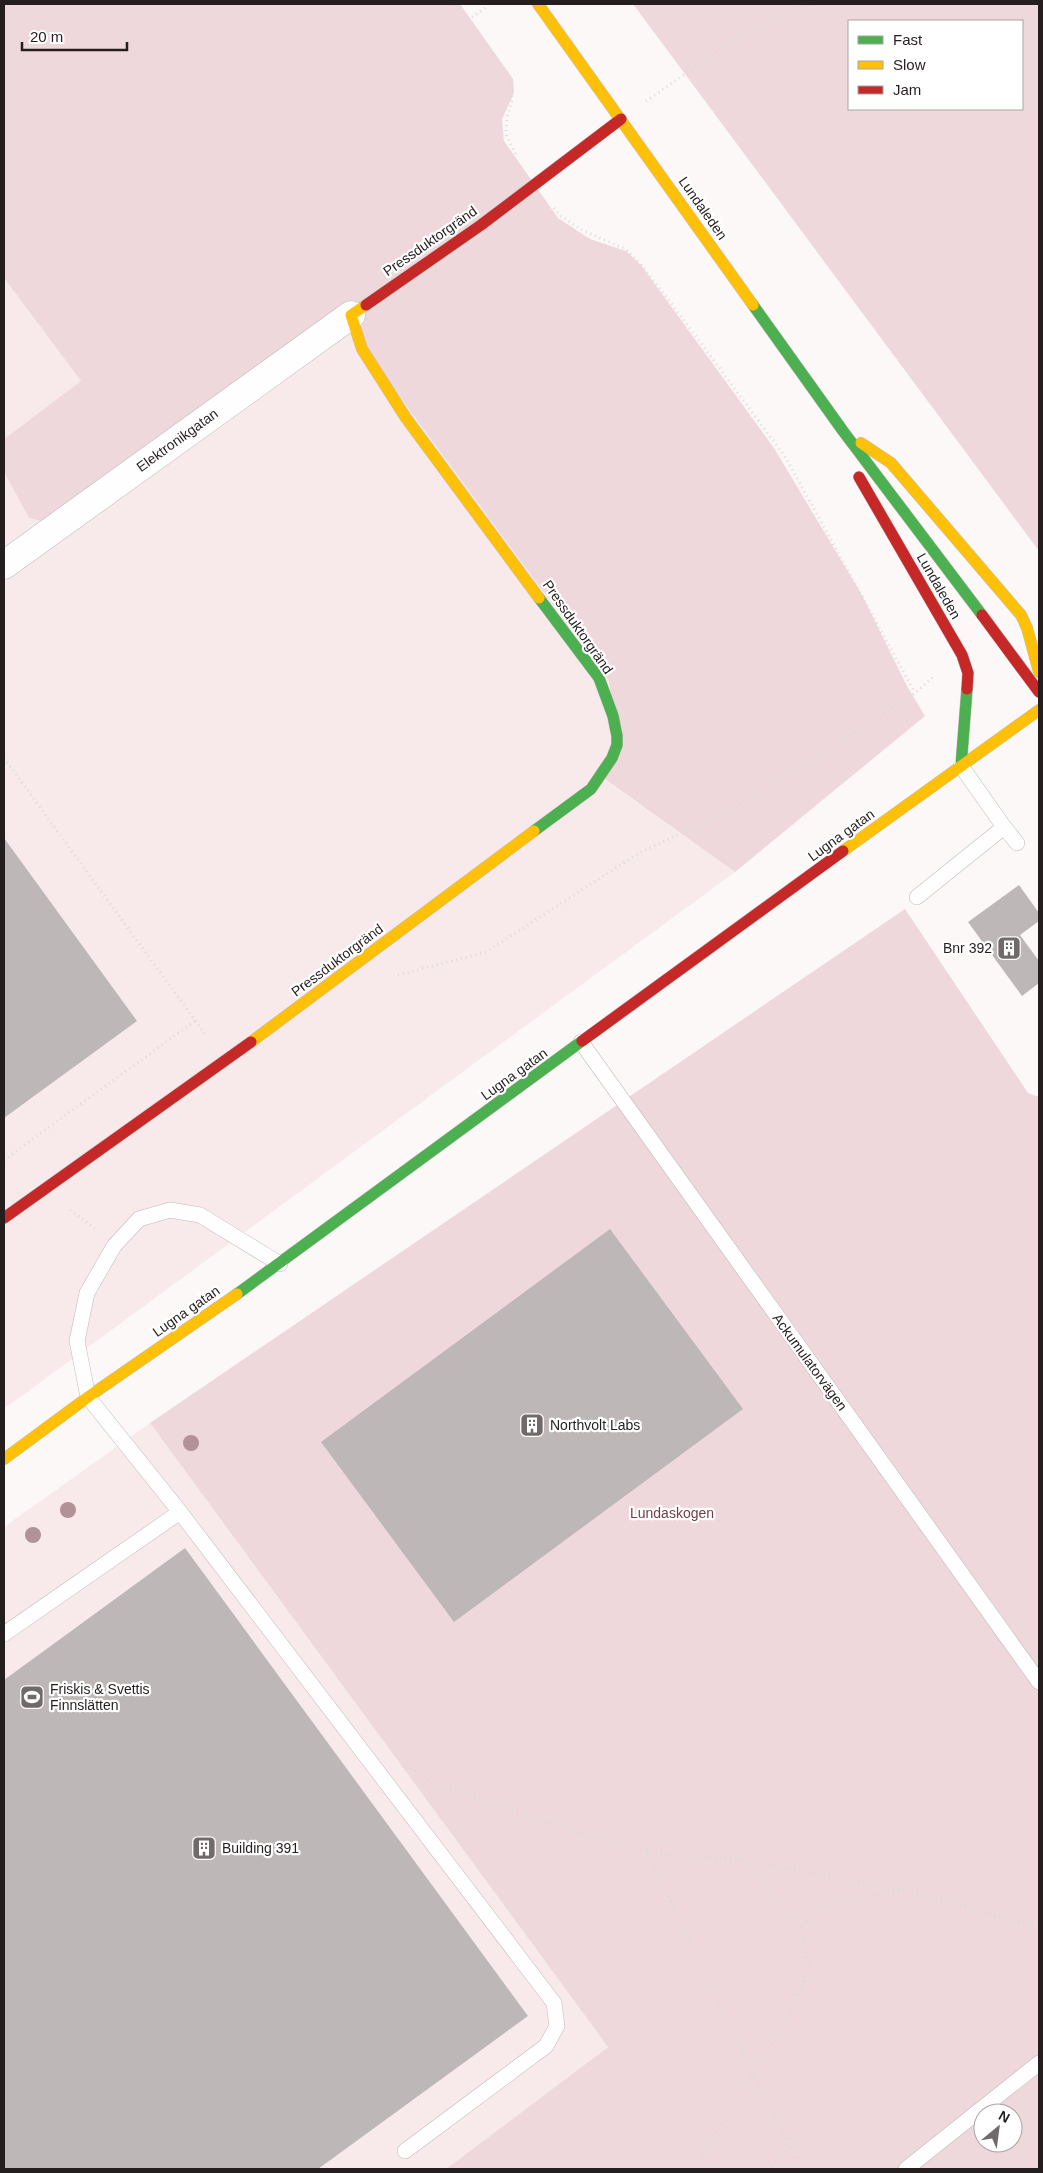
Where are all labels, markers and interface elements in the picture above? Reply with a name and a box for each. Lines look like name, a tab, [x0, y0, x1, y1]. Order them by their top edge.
scale bar	[22, 20, 128, 52]
legend	[848, 20, 1023, 110]
text: 20 m	[30, 28, 63, 45]
text: Fast	[893, 31, 923, 48]
text: Slow	[893, 56, 926, 73]
text: Jam	[893, 81, 921, 98]
street label: Lundaleden	[675, 173, 731, 243]
street label: Pressduktorgränd	[380, 203, 480, 279]
street label: Elektronikgatan	[133, 405, 221, 475]
street label: Lundaleden	[914, 550, 964, 622]
street label: Pressduktorgränd	[540, 577, 616, 677]
street label: Lugna gatan	[805, 806, 877, 864]
street label: Pressduktorgränd	[288, 920, 386, 1000]
building icon: Bnr 392	[996, 935, 1022, 961]
place label: Bnr 392	[943, 940, 992, 956]
street label: Lugna gatan	[478, 1045, 550, 1103]
street label: Lugna gatan	[150, 1282, 222, 1340]
street label: Ackumulatorvägen	[769, 1310, 851, 1414]
building icon: Northvolt Labs	[519, 1412, 545, 1438]
place label: Northvolt Labs	[550, 1417, 640, 1433]
park label: Lundaskogen	[630, 1505, 714, 1521]
place label: Friskis & Svettis Finnslätten	[50, 1681, 150, 1713]
sports icon: Friskis & Svettis Finnslätten	[19, 1684, 45, 1710]
building icon: Building 391	[191, 1835, 217, 1861]
place label: Building 391	[222, 1840, 299, 1856]
north arrow	[973, 2103, 1023, 2153]
text: N	[996, 2107, 1013, 2126]

